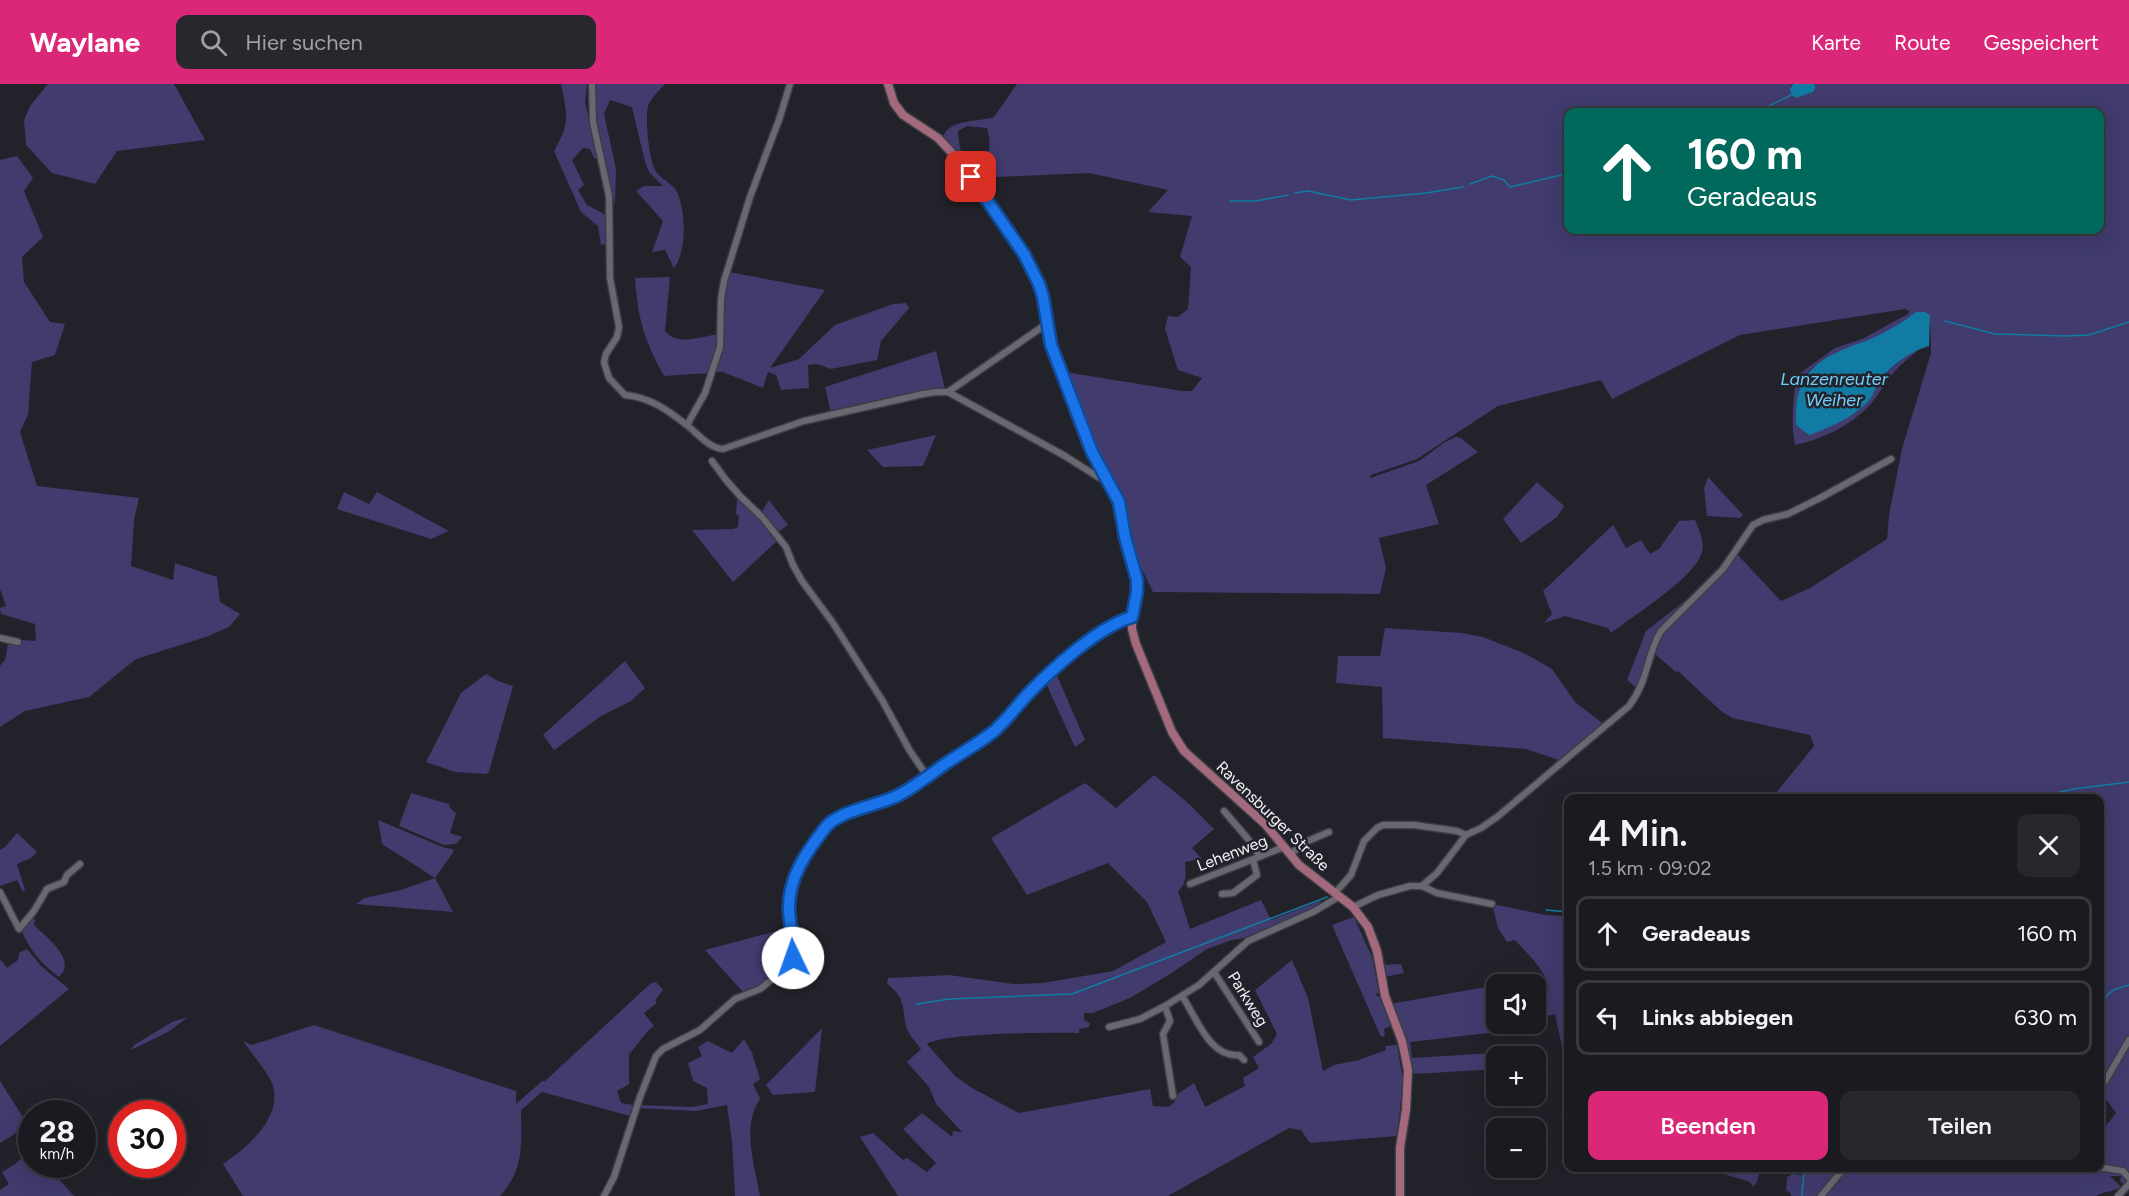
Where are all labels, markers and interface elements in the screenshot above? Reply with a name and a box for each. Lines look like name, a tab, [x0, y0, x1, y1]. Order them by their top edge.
search box	[176, 15, 596, 69]
text: Waylane	[30, 25, 140, 59]
icon: search	[197, 26, 230, 59]
text: Hier suchen	[245, 29, 363, 56]
text: Karte	[1811, 30, 1861, 55]
text: Route	[1894, 30, 1950, 55]
text: Gespeichert	[1983, 30, 2099, 55]
text: 160 m	[1687, 129, 1803, 180]
icon: ahead	[1588, 132, 1666, 210]
pin	[945, 151, 996, 202]
icon: arrive	[954, 160, 987, 193]
text: Geradeaus	[1687, 180, 1817, 213]
water label: Lanzenreuter Weiher	[1780, 368, 1889, 411]
street label: Ravensburger Straße	[1213, 757, 1334, 875]
text: 4 Min.	[1588, 812, 1688, 855]
button: close	[2017, 814, 2080, 877]
street label: Lehenweg	[1194, 831, 1270, 875]
text: 1.5 km · 09:02	[1588, 856, 1712, 880]
icon: ahead	[1591, 917, 1624, 950]
text: Geradeaus	[1642, 920, 1750, 947]
text: 160 m	[2017, 920, 2077, 947]
position arrow	[761, 926, 825, 990]
street label: Parkweg	[1224, 968, 1272, 1030]
map controls	[1486, 974, 1546, 1178]
button: sound	[1486, 974, 1546, 1034]
icon: left	[1591, 1001, 1624, 1034]
text: Links abbiegen	[1642, 1004, 1793, 1031]
text: 630 m	[2014, 1004, 2077, 1031]
button: +	[1486, 1046, 1546, 1106]
button: Beenden	[1588, 1091, 1828, 1160]
button: Teilen	[1840, 1091, 2080, 1160]
speed limit sign: 30	[108, 1100, 186, 1178]
text: 28	[39, 1113, 75, 1150]
button: −	[1486, 1118, 1546, 1178]
text: km/h	[40, 1145, 74, 1163]

